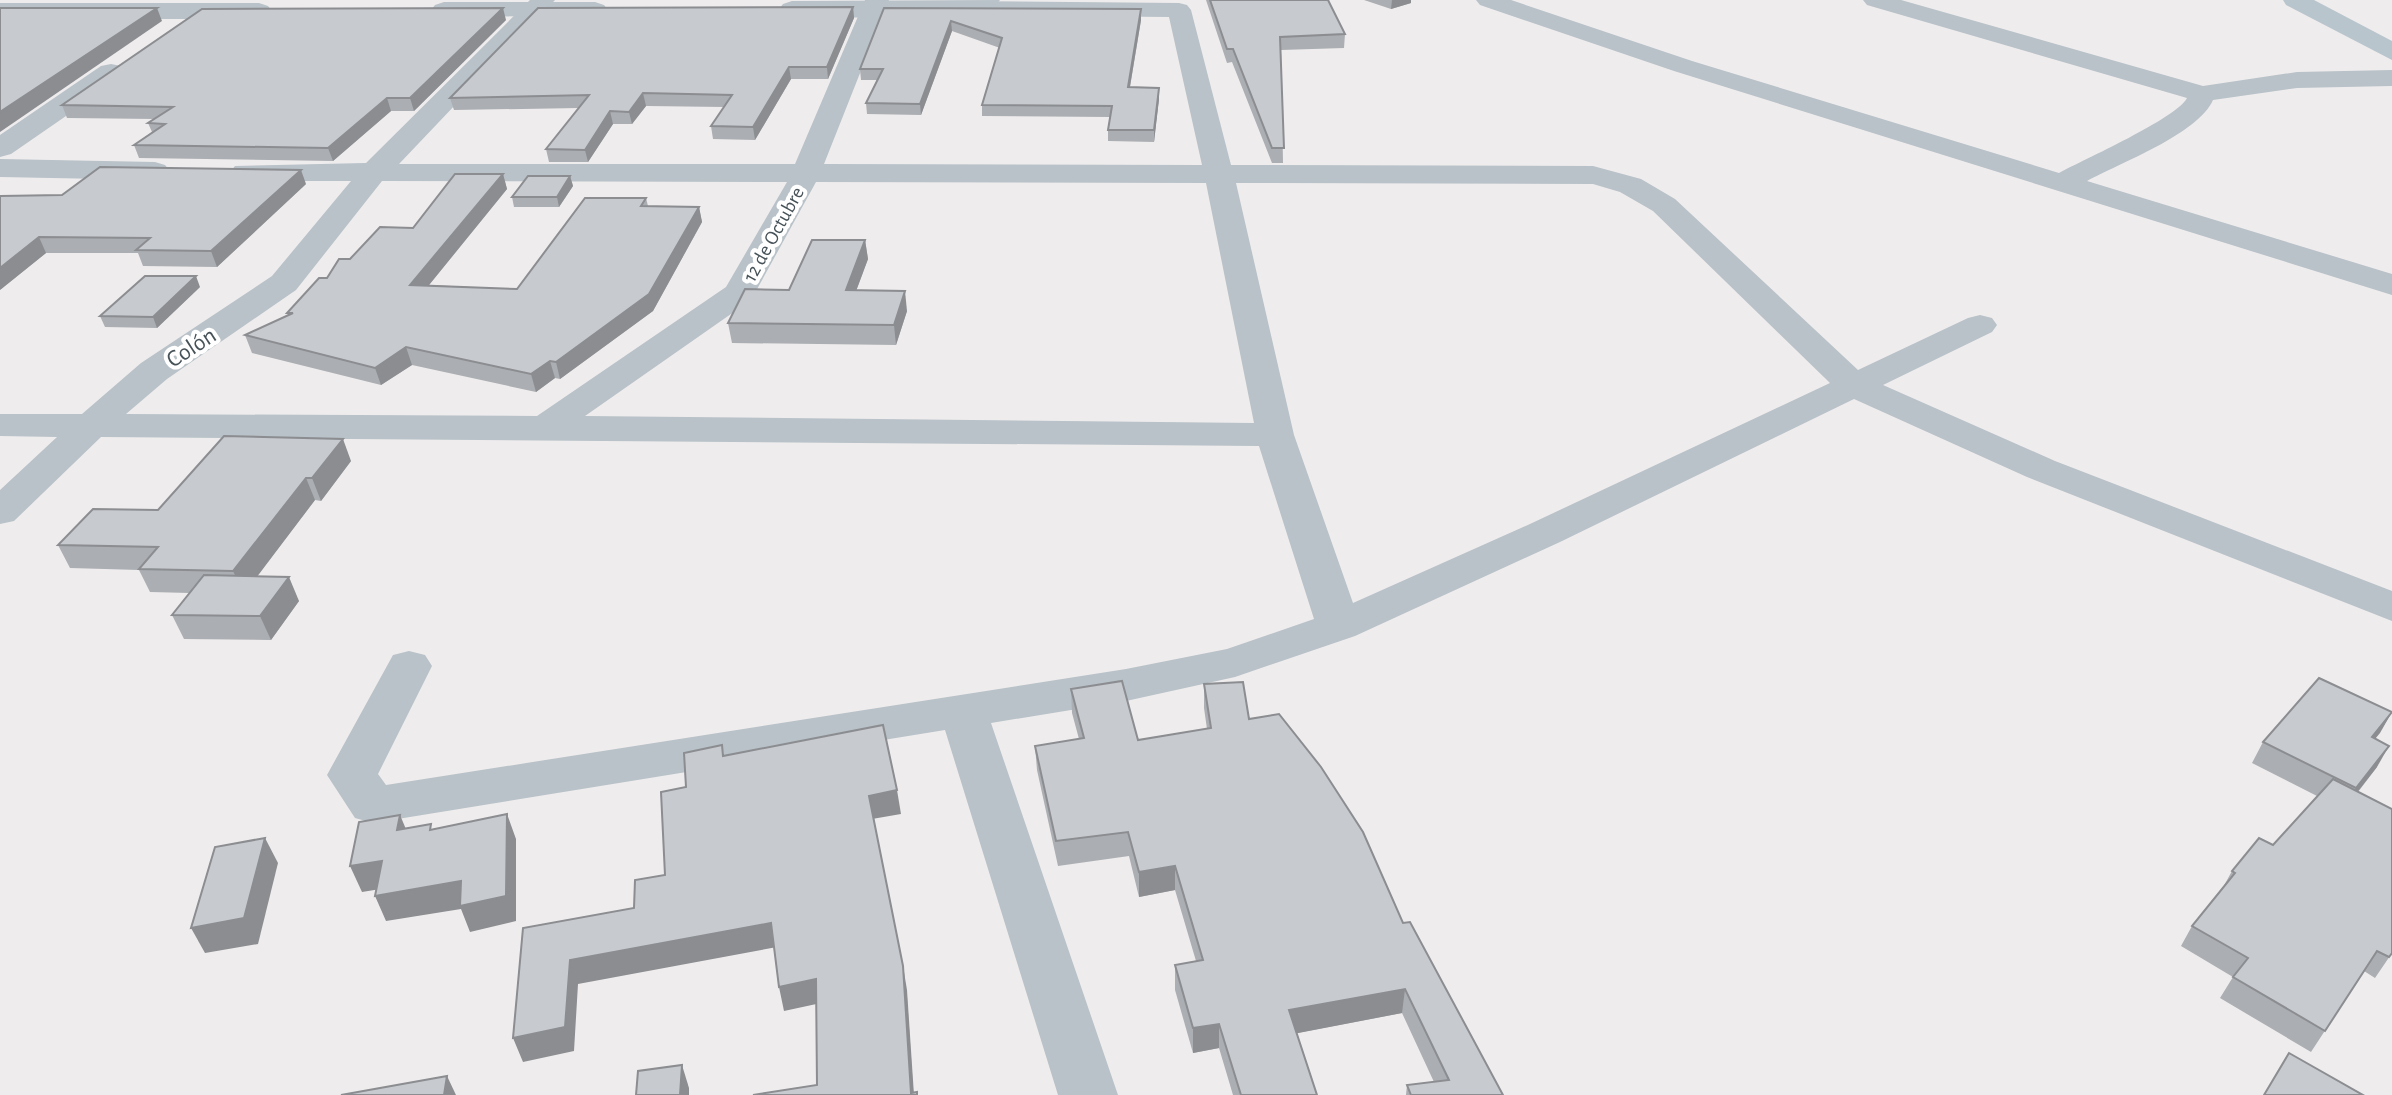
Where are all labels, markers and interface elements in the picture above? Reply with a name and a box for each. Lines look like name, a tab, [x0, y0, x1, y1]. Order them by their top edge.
street label: 12 de Octubre	[740, 184, 808, 285]
street label: Colón	[163, 323, 221, 373]

